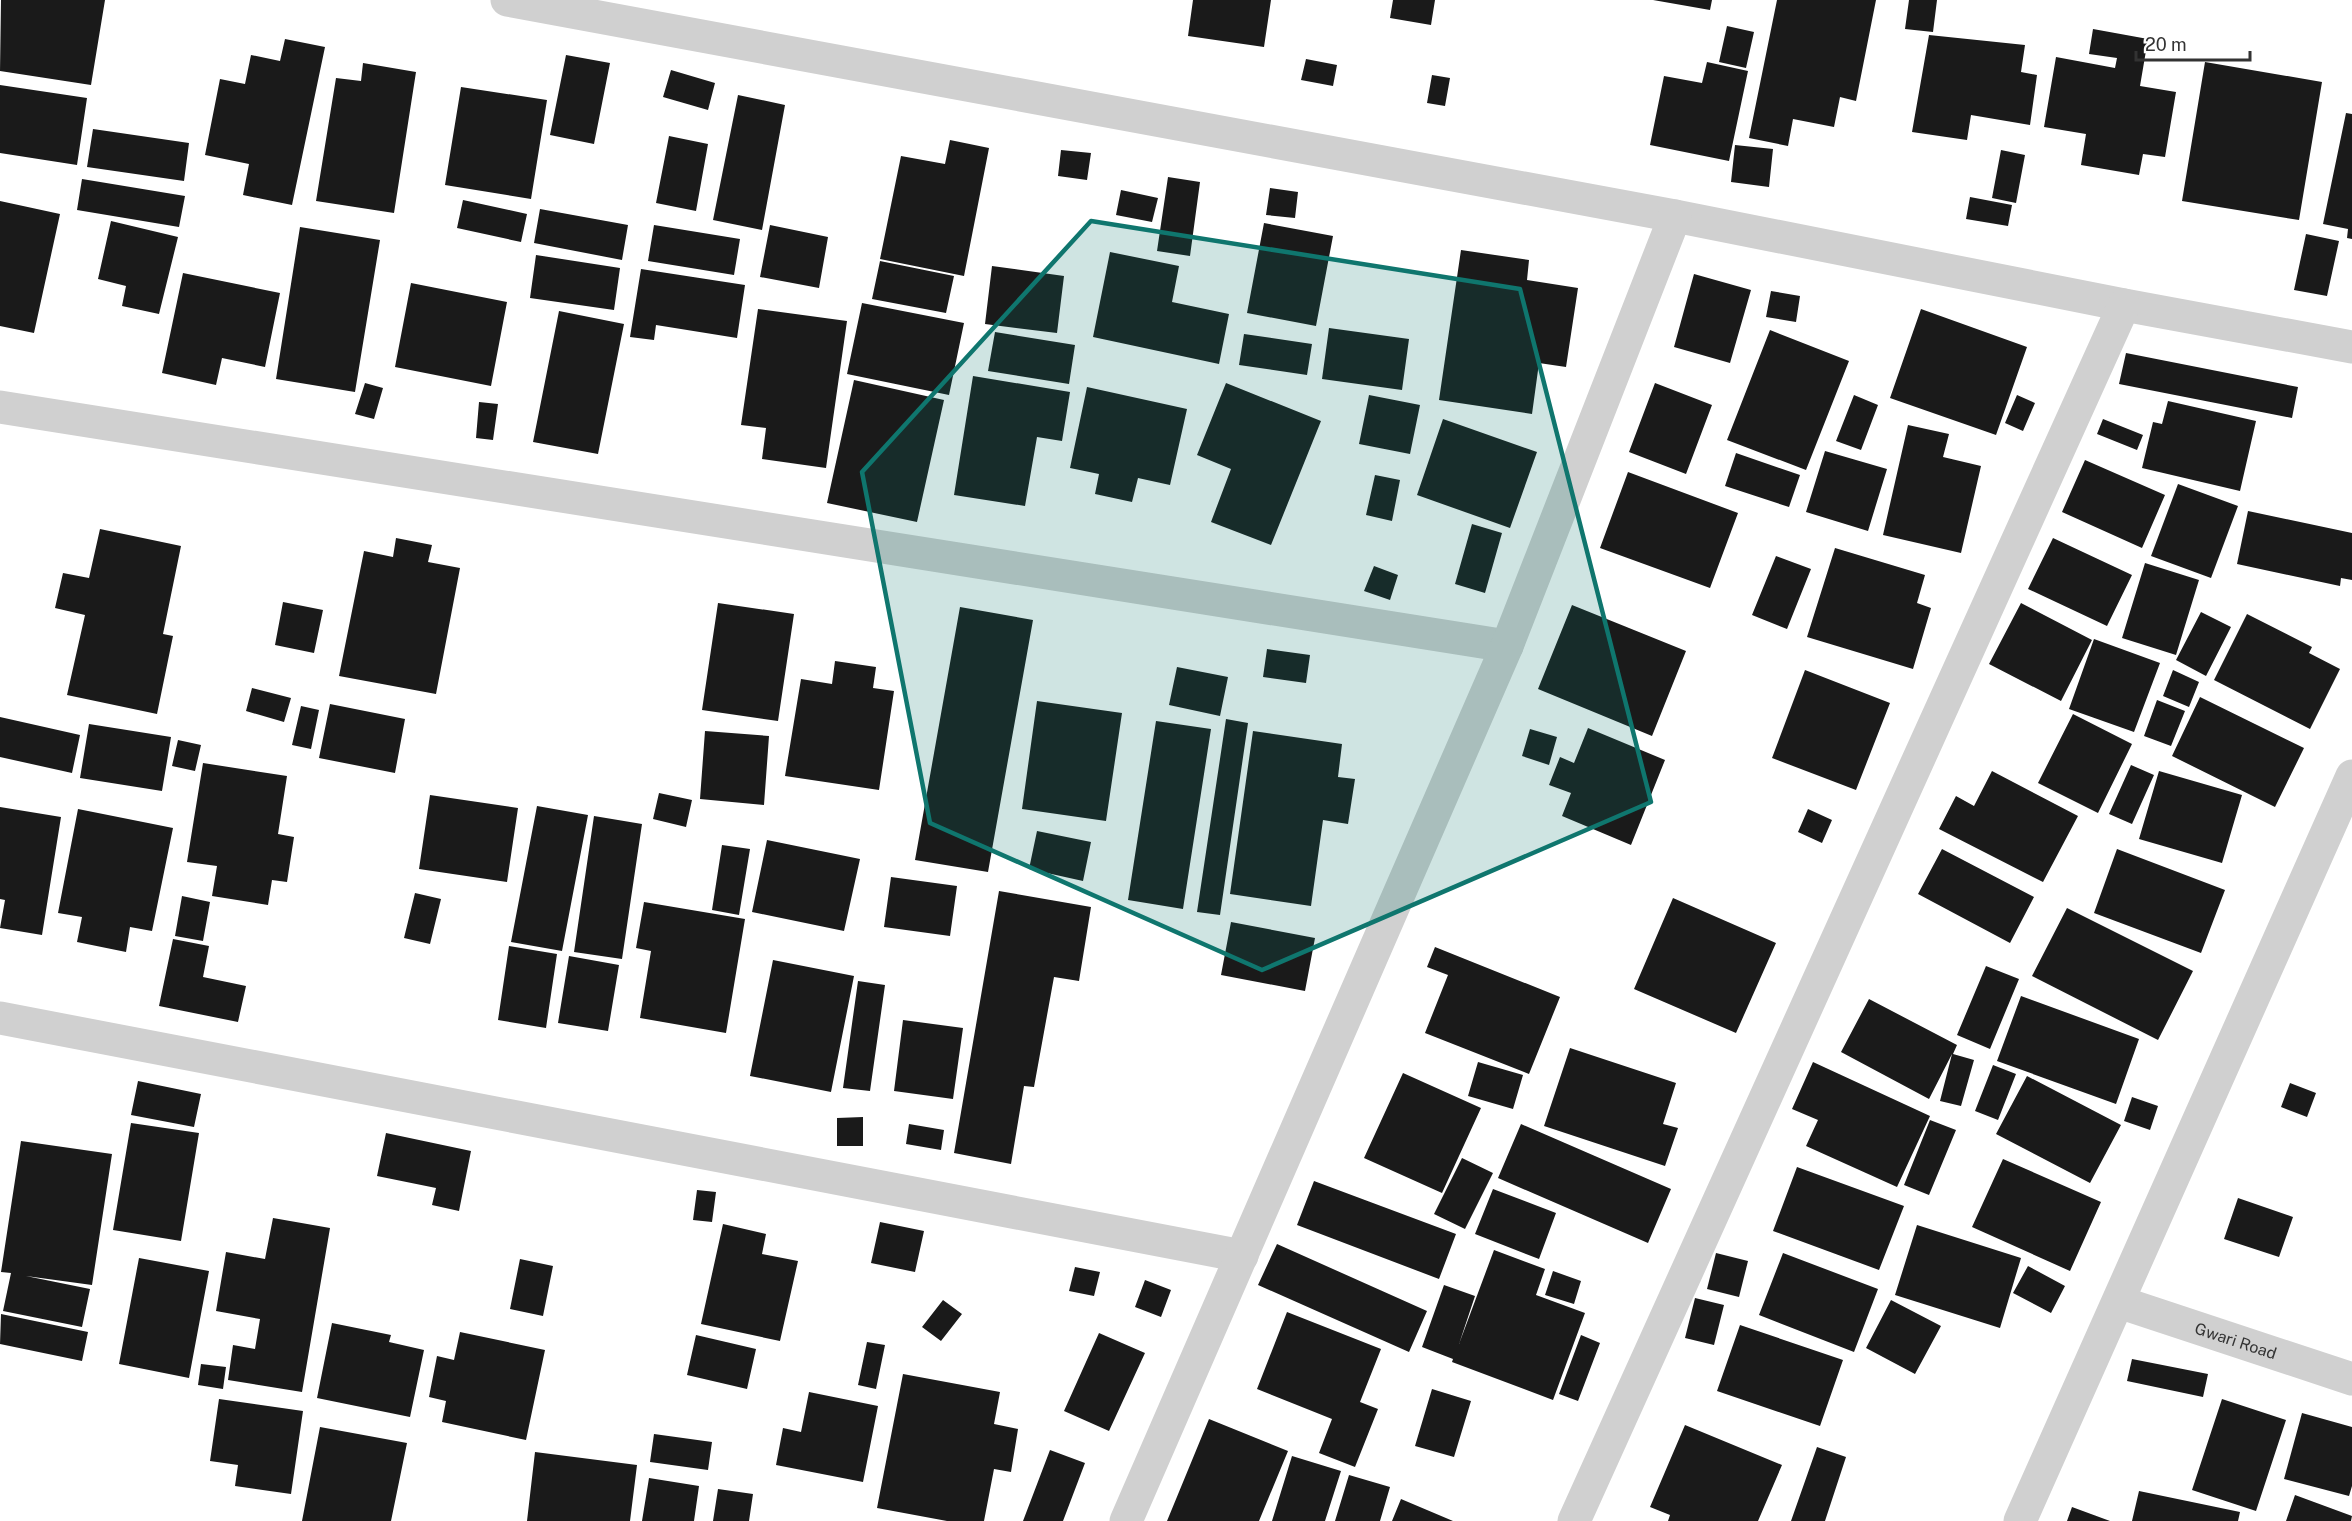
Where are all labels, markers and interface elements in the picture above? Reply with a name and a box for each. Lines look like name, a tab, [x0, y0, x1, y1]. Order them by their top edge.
scale bar	[2136, 24, 2250, 62]
text: 20 m	[2145, 34, 2187, 55]
street label: Gwari Road	[2192, 1318, 2279, 1363]

